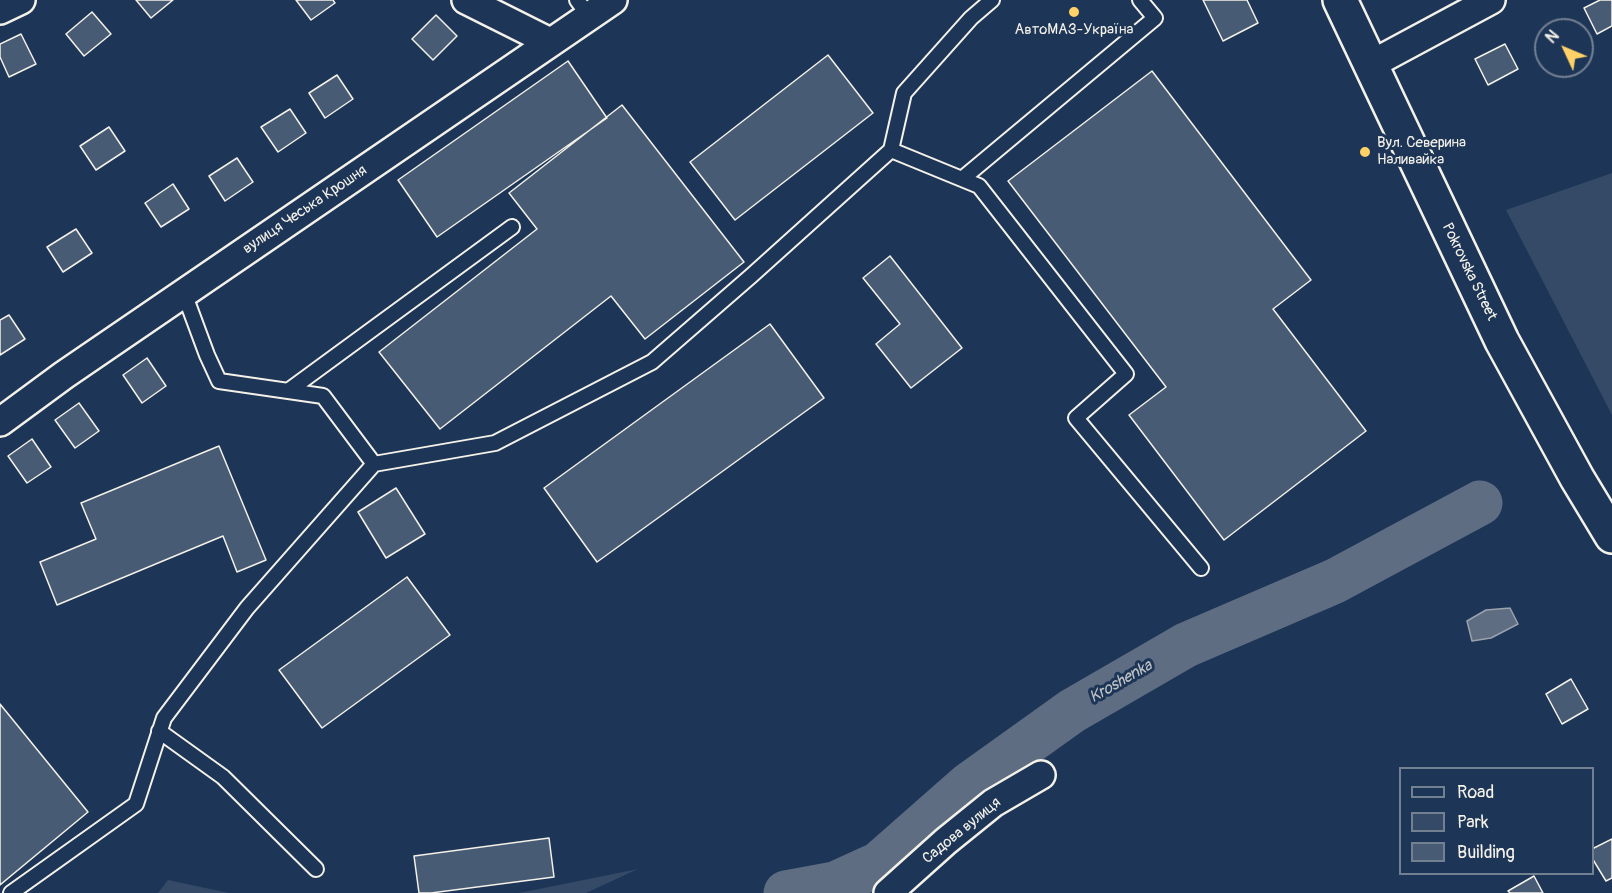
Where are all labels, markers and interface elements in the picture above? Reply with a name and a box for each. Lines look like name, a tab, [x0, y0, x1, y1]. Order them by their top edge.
marker: АвтоМАЗ-Україна	[1067, 5, 1081, 19]
north arrow	[1534, 18, 1594, 78]
place label: АвтоМАЗ-Україна	[1015, 21, 1133, 39]
text: N	[1542, 26, 1563, 48]
place label: Вул. Северина Наливайка	[1377, 134, 1466, 169]
marker: Вул. Северина Наливайка	[1358, 145, 1372, 159]
street label: вулиця Чеська Крошня	[240, 162, 370, 258]
street label: Pokrovska Street	[1438, 220, 1500, 324]
water label: Kroshenka	[1086, 656, 1156, 708]
legend	[1399, 767, 1594, 875]
text: Road	[1457, 781, 1494, 804]
street label: Садова вулиця	[919, 794, 1005, 868]
text: Park	[1457, 811, 1489, 834]
text: Building	[1457, 841, 1515, 864]

